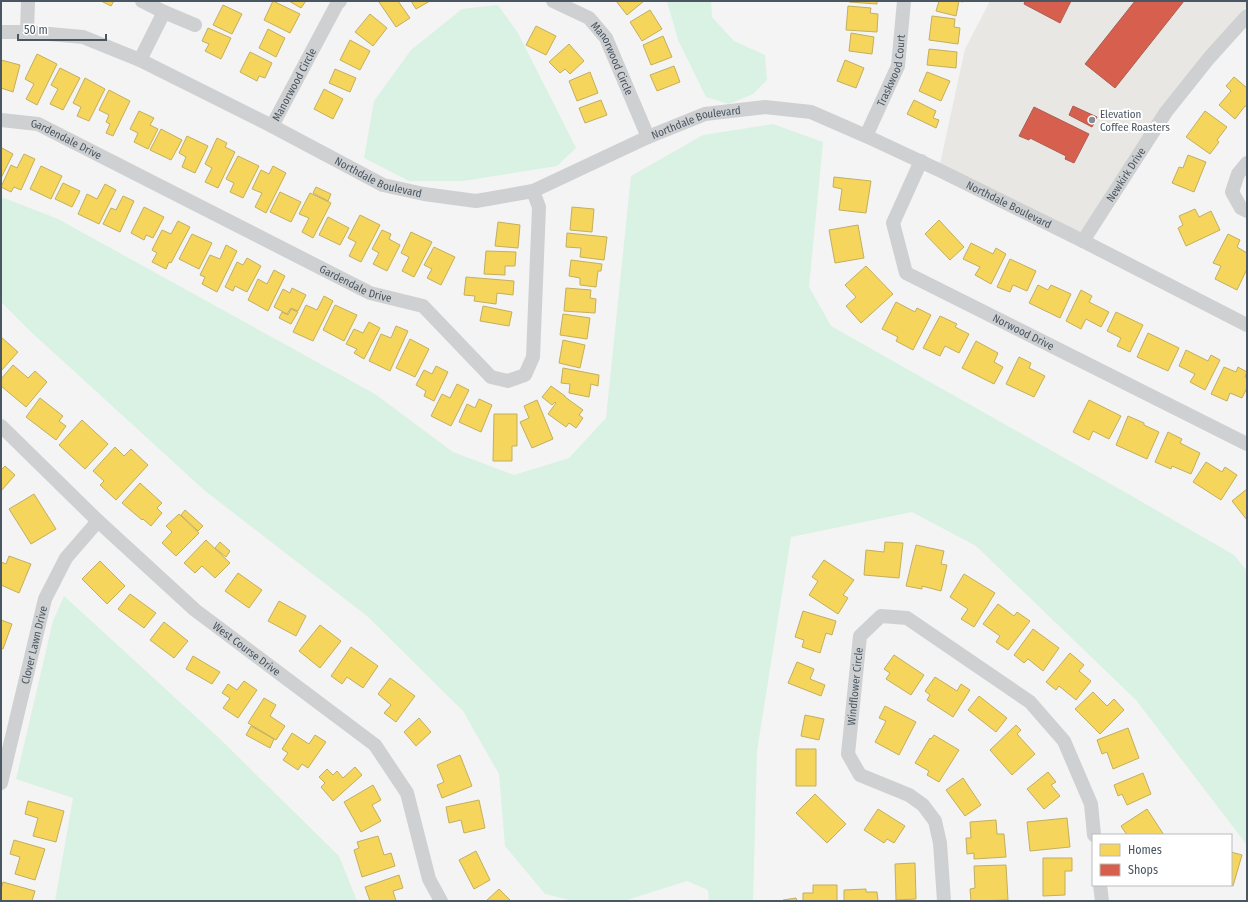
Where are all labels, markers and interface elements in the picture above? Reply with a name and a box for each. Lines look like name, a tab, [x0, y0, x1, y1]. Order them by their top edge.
scale bar	[18, 16, 106, 42]
street label: Manorwood Circle	[588, 19, 636, 97]
text: 50 m	[24, 23, 48, 37]
street label: Traskwood Court	[874, 34, 908, 109]
street label: Manorwood Circle	[270, 46, 319, 124]
street label: Northdale Boulevard	[649, 104, 741, 142]
place label: Elevation Coffee Roasters	[1100, 108, 1170, 134]
marker: Elevation Coffee Roasters	[1087, 115, 1097, 125]
street label: Gardendale Drive	[30, 117, 104, 162]
street label: Newkirk Drive	[1104, 145, 1148, 204]
street label: Northdale Boulevard	[332, 155, 423, 200]
street label: Northdale Boulevard	[964, 178, 1053, 231]
street label: Gardendale Drive	[317, 262, 393, 305]
street label: Norwood Drive	[990, 311, 1056, 353]
street label: Clover Lawn Drive	[19, 605, 50, 685]
street label: West Course Drive	[210, 620, 283, 679]
street label: Windflower Circle	[845, 647, 866, 726]
legend	[1092, 834, 1232, 886]
text: Homes	[1128, 843, 1162, 857]
text: Shops	[1128, 863, 1158, 877]

